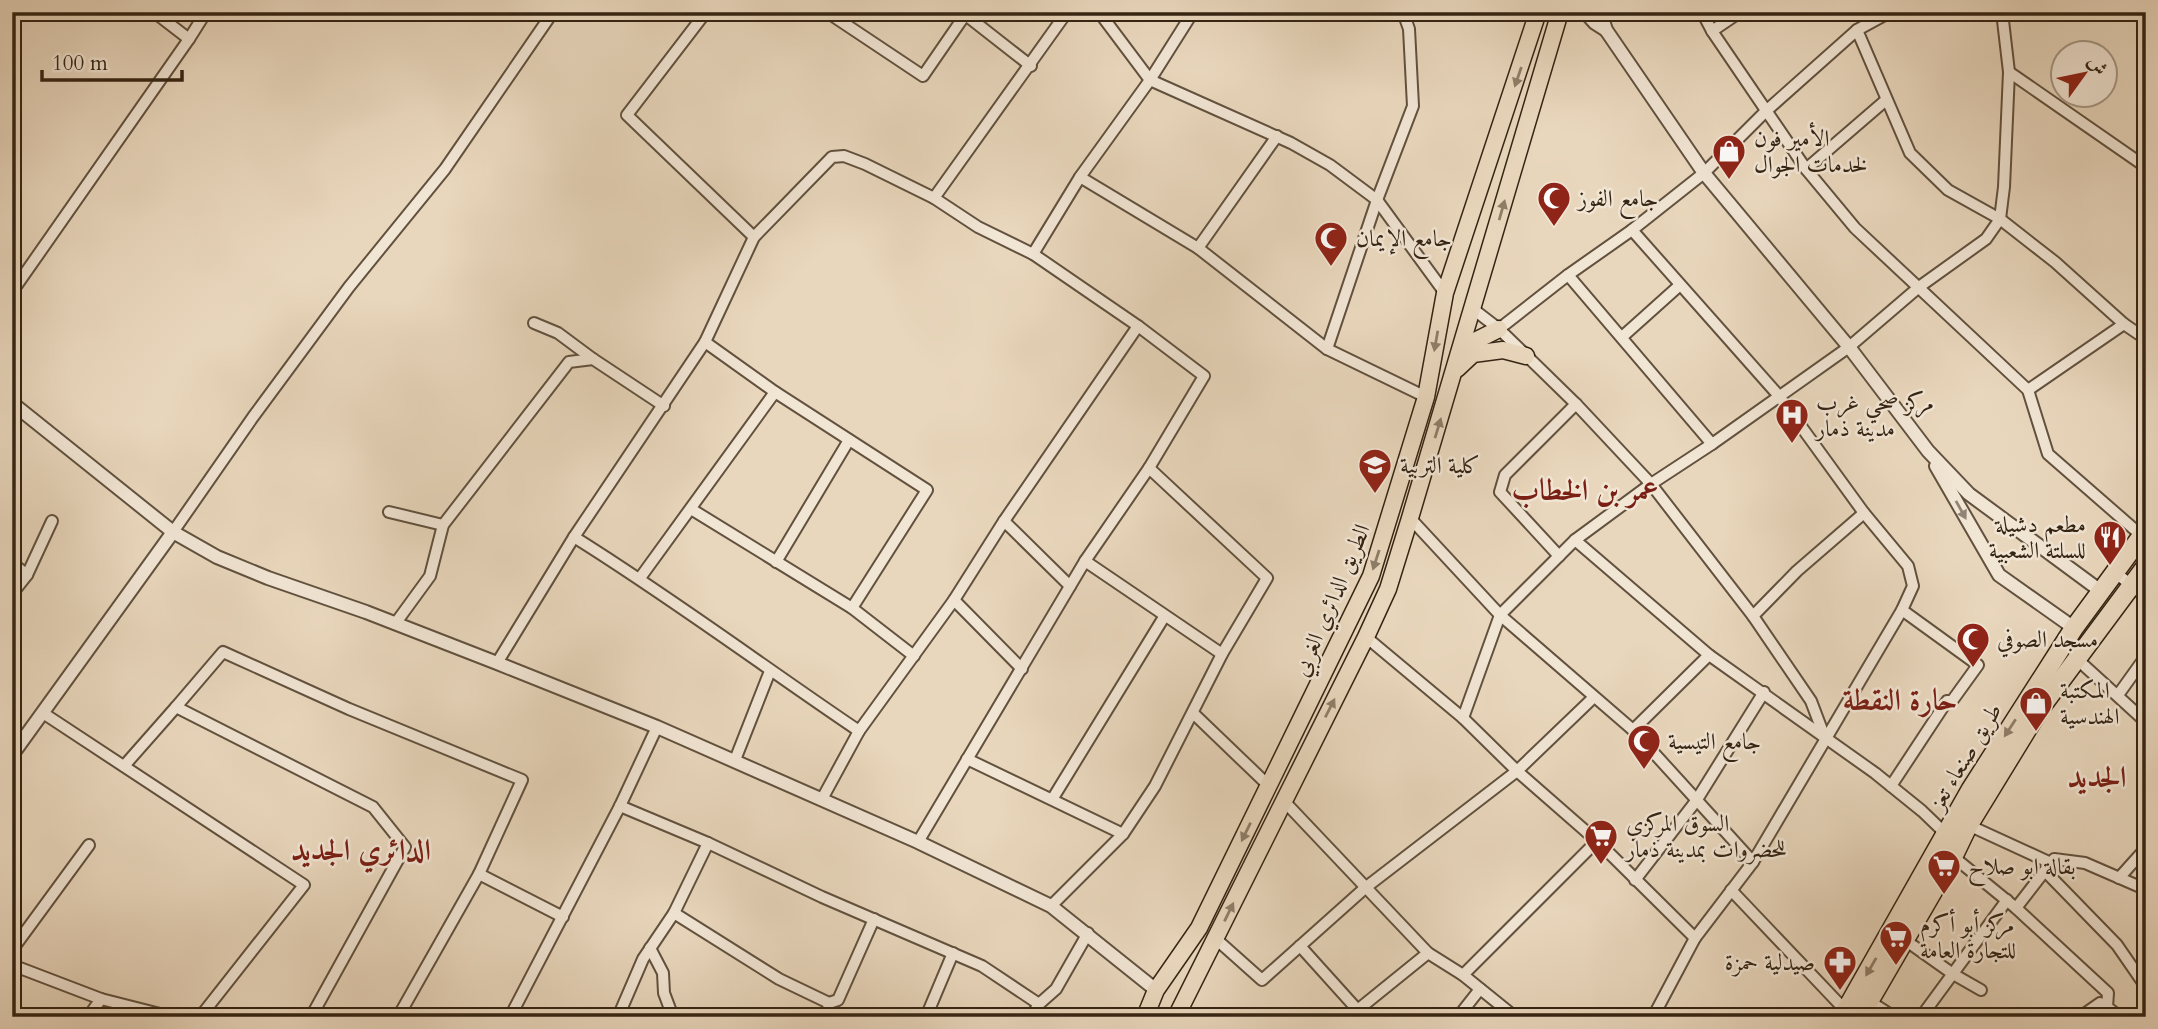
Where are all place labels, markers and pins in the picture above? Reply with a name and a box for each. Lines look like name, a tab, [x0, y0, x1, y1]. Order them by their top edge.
place label: الأمير فون لخدمات الجوال	[1754, 122, 1867, 180]
shop icon: الأمير فون لخدمات الجوال	[1710, 132, 1748, 181]
mosque icon: جامع الفوز	[1535, 179, 1573, 228]
place label: جامع الفوز	[1576, 183, 1659, 219]
mosque icon: جامع الإيمان	[1312, 219, 1350, 268]
place label: جامع الإيمان	[1356, 223, 1452, 259]
place label: مركز صحي غرب مدينة ذمار	[1814, 387, 1934, 444]
hospital icon: مركز صحي غرب مدينة ذمار	[1773, 396, 1811, 445]
school or university icon: كلية التربية	[1356, 446, 1394, 495]
place label: كلية التربية	[1400, 450, 1480, 481]
place label: مطعم دشيلة للسلتة الشعبية	[1989, 509, 2086, 566]
restaurant icon: مطعم دشيلة للسلتة الشعبية	[2091, 518, 2129, 567]
mosque icon: مسجد الصوفي	[1954, 620, 1992, 669]
place label: مسجد الصوفي	[1997, 624, 2098, 658]
place label: المكتبة الهندسية	[2060, 675, 2120, 732]
shop icon: المكتبة الهندسية	[2017, 684, 2055, 733]
mosque icon: جامع التيسية	[1625, 722, 1663, 771]
place label: جامع التيسية	[1668, 726, 1761, 762]
place label: السوق المركزي للحضروات بمدينة ذمار	[1624, 808, 1787, 865]
supermarket icon: السوق المركزي للحضروات بمدينة ذمار	[1582, 817, 1620, 866]
supermarket icon: بقالة ابو صلاح	[1925, 847, 1963, 896]
place label: بقالة ابو صلاح	[1968, 851, 2076, 887]
place label: مركز أبو أكرم للتجارة العامة	[1920, 908, 2016, 966]
supermarket icon: مركز أبو أكرم للتجارة العامة	[1877, 918, 1915, 967]
pharmacy icon: صيدلية حمزة	[1821, 943, 1859, 992]
place label: صيدلية حمزة	[1725, 947, 1815, 978]

